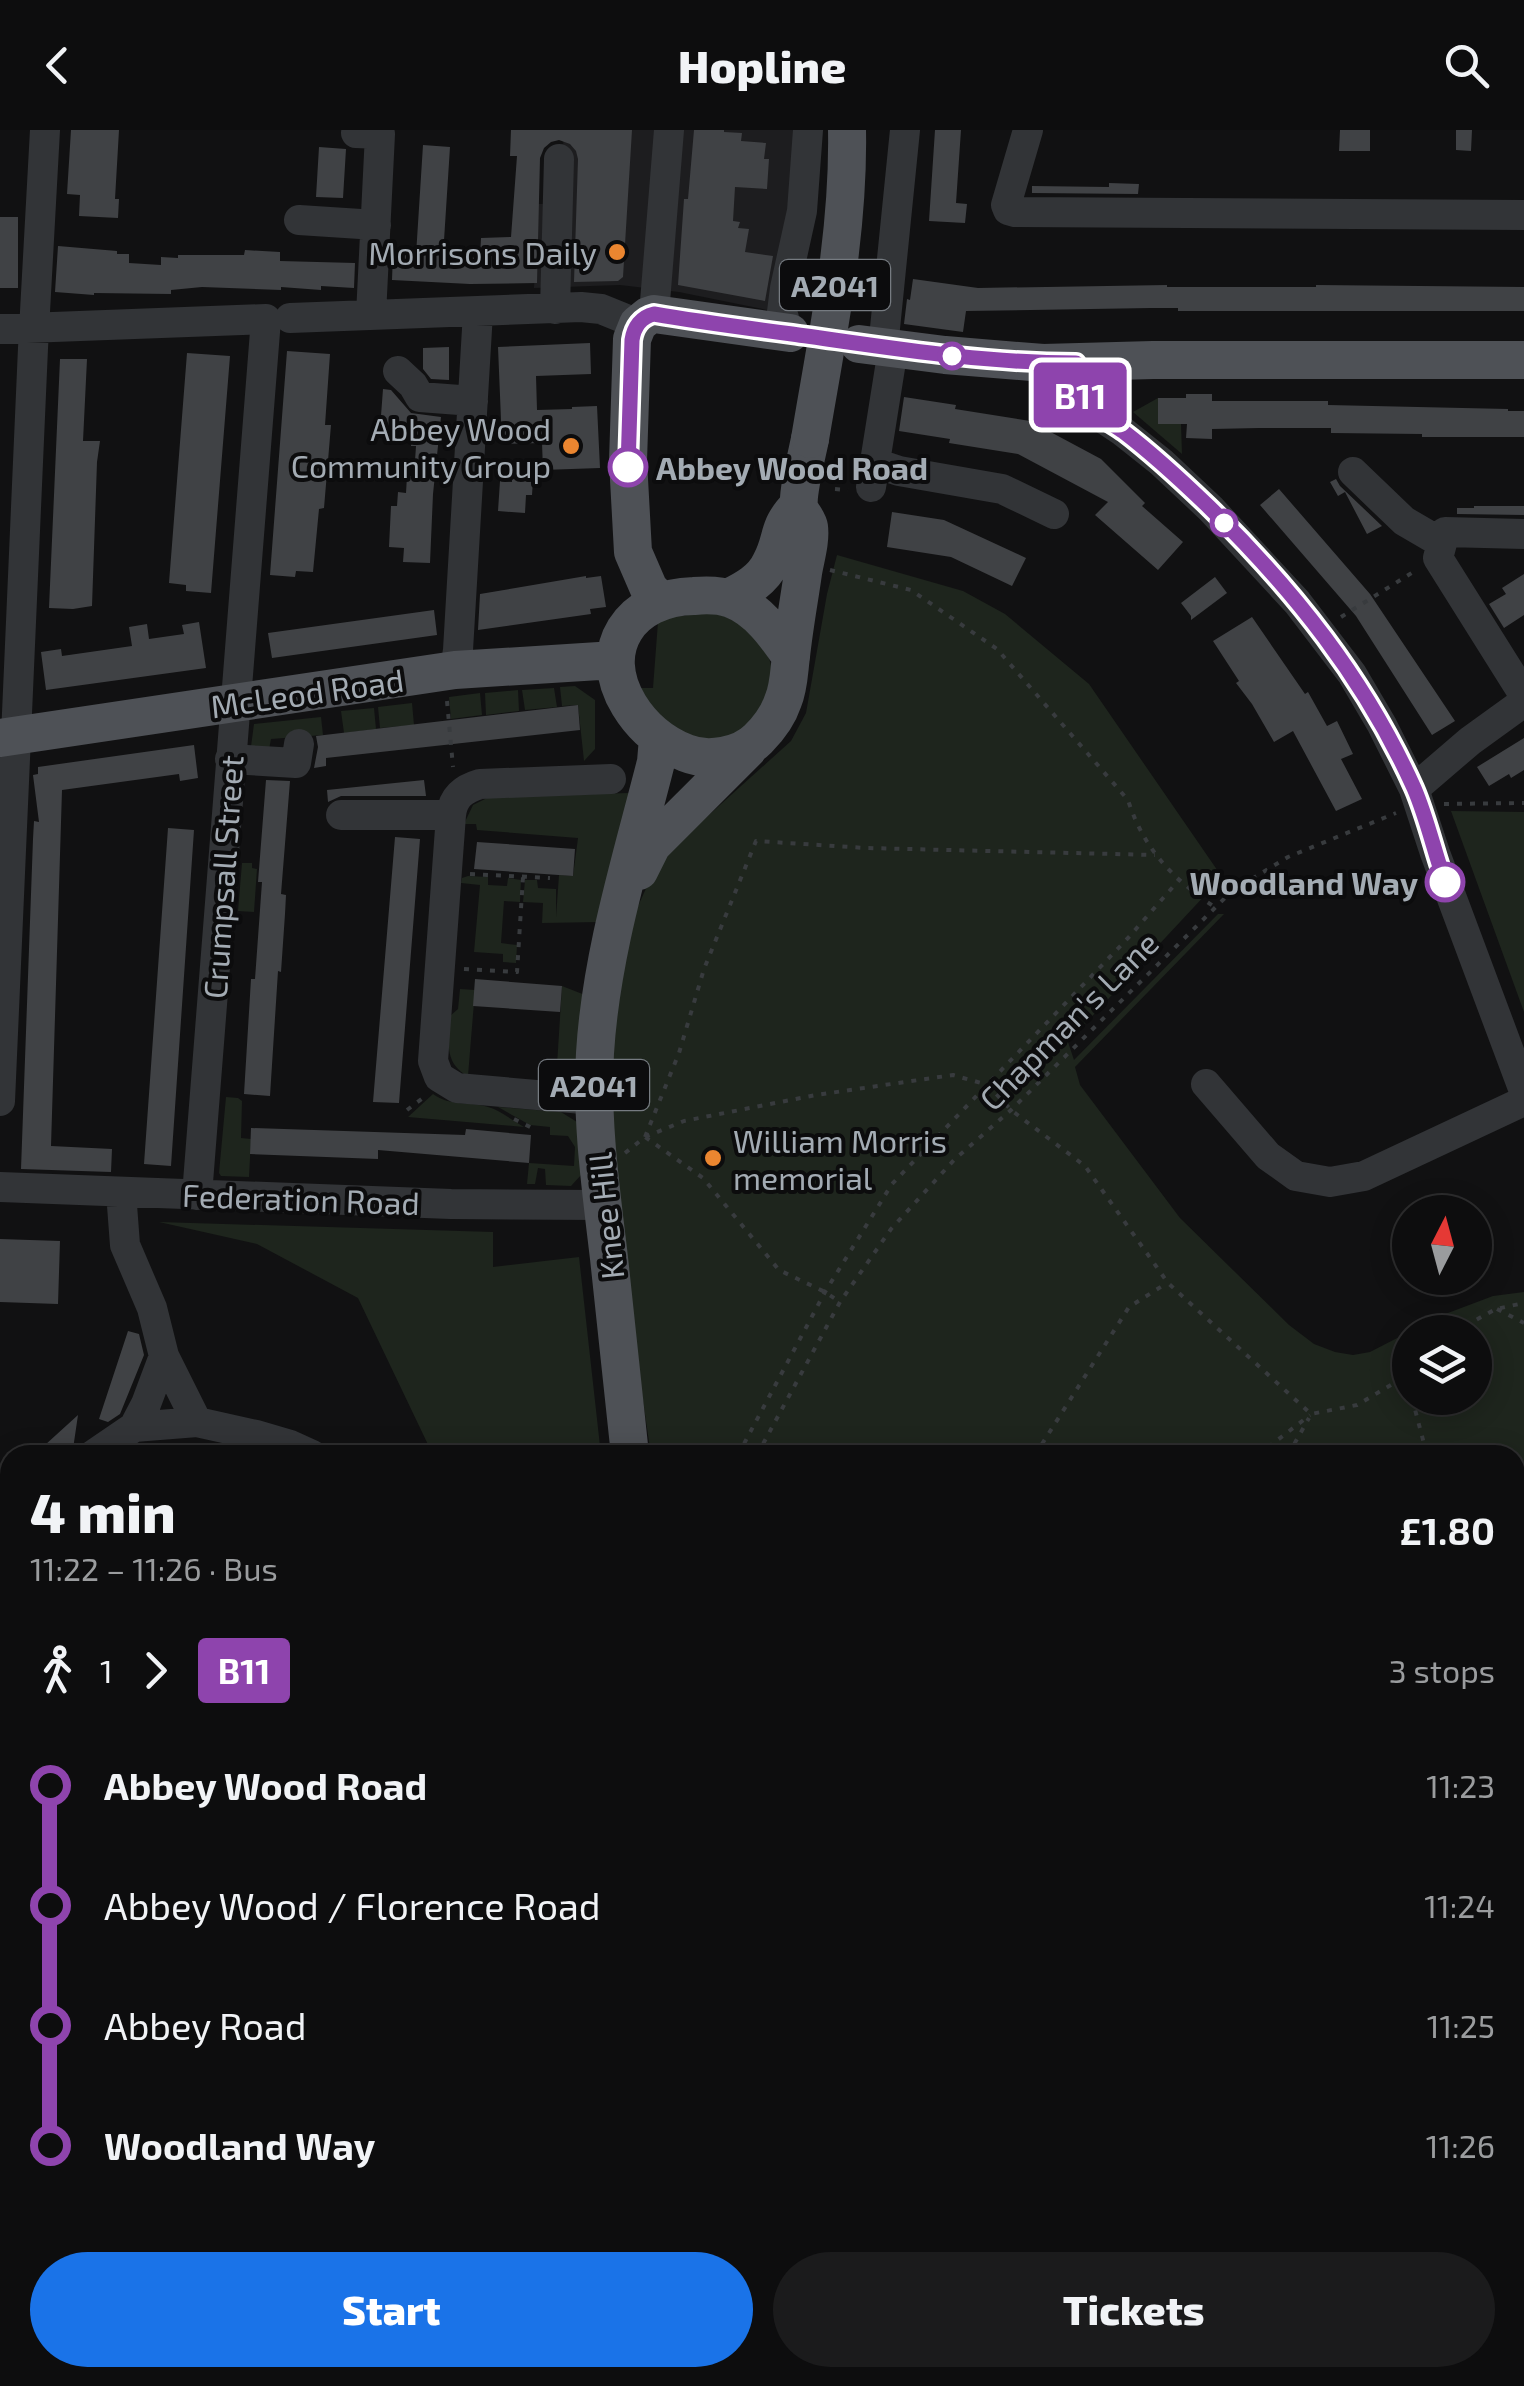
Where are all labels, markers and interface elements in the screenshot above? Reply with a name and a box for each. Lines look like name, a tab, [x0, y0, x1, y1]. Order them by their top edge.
icon: back	[30, 38, 85, 93]
text: Hopline	[678, 38, 846, 92]
icon: search	[1439, 38, 1494, 93]
place label: Morrisons Daily	[368, 233, 597, 271]
marker: Morrisons Daily	[606, 241, 628, 263]
road number: A2041	[780, 260, 890, 310]
unlabelled marker	[939, 343, 965, 369]
line badge: B11	[1022, 362, 1138, 428]
text: B11	[1054, 374, 1106, 416]
place label: Abbey Wood Community Group	[291, 409, 551, 484]
marker: Abbey Wood Community Group	[560, 435, 582, 457]
marker: Abbey Wood Road	[609, 448, 647, 486]
place label: Abbey Wood Road	[656, 448, 928, 487]
unlabelled marker	[1211, 510, 1237, 536]
street label: McLeod Road	[208, 660, 406, 724]
street label: Crumpsall Street	[195, 754, 249, 1000]
place label: Woodland Way	[1190, 863, 1418, 902]
marker: Woodland Way	[1426, 863, 1464, 901]
street label: Chapman's Lane	[971, 923, 1165, 1117]
road number: A2041	[539, 1060, 649, 1110]
place label: William Morris memorial	[733, 1121, 947, 1196]
marker: William Morris memorial	[702, 1147, 724, 1169]
street label: Knee Hill	[579, 1150, 631, 1281]
street label: Federation Road	[182, 1175, 420, 1221]
north arrow	[1392, 1195, 1492, 1295]
map controls	[1392, 1195, 1492, 1415]
button: layers	[1392, 1315, 1492, 1415]
text: 4 min	[30, 1478, 176, 1544]
text: £1.80	[1399, 1507, 1495, 1553]
text: 11:22 – 11:26 · Bus	[30, 1549, 278, 1587]
icon: walk	[30, 1643, 85, 1698]
icon: forward	[128, 1643, 183, 1698]
text: B11	[218, 1649, 270, 1691]
text: 1	[100, 1651, 113, 1689]
text: 3 stops	[1389, 1651, 1495, 1689]
text: Abbey Wood Road	[104, 1762, 427, 1808]
text: 11:23	[1426, 1766, 1495, 1804]
text: Abbey Wood / Florence Road	[104, 1882, 601, 1928]
text: 11:24	[1424, 1886, 1495, 1924]
text: Abbey Road	[104, 2002, 307, 2048]
text: 11:25	[1427, 2006, 1495, 2044]
text: Woodland Way	[104, 2122, 375, 2168]
text: 11:26	[1426, 2126, 1495, 2164]
button: Start	[30, 2252, 753, 2367]
button: Tickets	[773, 2252, 1495, 2367]

